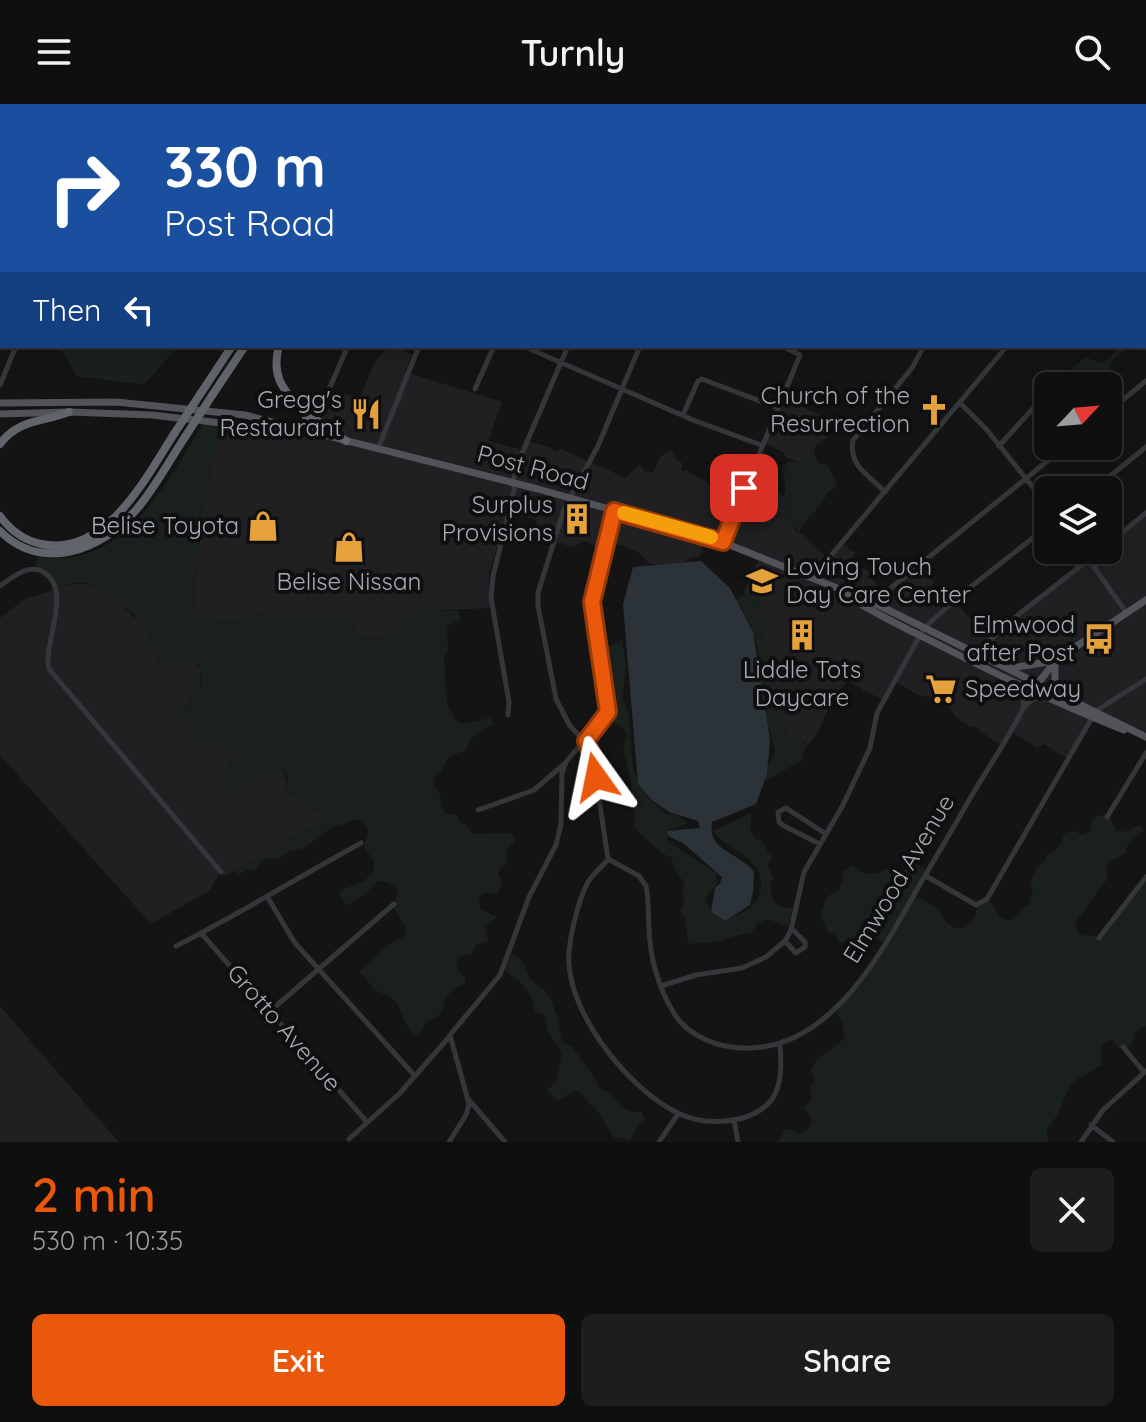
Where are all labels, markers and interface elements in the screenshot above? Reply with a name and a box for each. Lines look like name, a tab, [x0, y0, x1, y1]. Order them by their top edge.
icon: menu	[32, 30, 76, 74]
text: Turnly	[521, 30, 625, 75]
icon: search	[1070, 30, 1114, 74]
text: 330 m	[164, 131, 326, 201]
icon: right	[32, 136, 136, 240]
text: Post Road	[164, 200, 335, 245]
icon: left	[117, 288, 161, 332]
text: Then	[32, 291, 101, 329]
north arrow	[1034, 372, 1122, 460]
map controls	[1034, 372, 1122, 564]
place label: Church of the Resurrection	[761, 380, 910, 438]
place label: Gregg's Restaurant	[220, 384, 342, 442]
church icon: Church of the Resurrection	[917, 393, 951, 427]
restaurant icon: Gregg's Restaurant	[349, 397, 383, 431]
street label: Post Road	[474, 438, 592, 496]
pin	[710, 454, 778, 522]
icon: arrive	[722, 466, 766, 510]
button: layers	[1034, 476, 1122, 564]
place label: Surplus Provisions	[442, 489, 553, 547]
building icon: Surplus Provisions	[560, 502, 594, 536]
shop icon: Belise Toyota	[246, 509, 280, 543]
place label: Belise Toyota	[91, 510, 239, 540]
shop icon: Belise Nissan	[332, 530, 366, 564]
place label: Loving Touch Day Care Center	[786, 551, 971, 609]
school or university icon: Loving Touch Day Care Center	[745, 564, 779, 598]
place label: Belise Nissan	[277, 566, 421, 596]
place label: Elmwood after Post	[966, 609, 1075, 667]
building icon: Liddle Tots Daycare	[785, 618, 819, 652]
bus stop icon: Elmwood after Post	[1082, 622, 1116, 656]
place label: Liddle Tots Daycare	[743, 654, 861, 712]
supermarket icon: Speedway	[924, 672, 958, 706]
place label: Speedway	[965, 673, 1081, 703]
position arrow	[554, 735, 638, 819]
street label: Elmwood Avenue	[836, 789, 960, 968]
street label: Grotto Avenue	[221, 957, 348, 1097]
text: 2 min	[32, 1164, 156, 1224]
button: close	[1030, 1168, 1114, 1252]
text: 530 m · 10:35	[32, 1224, 183, 1257]
button: Exit	[32, 1314, 565, 1406]
button: Share	[581, 1314, 1114, 1406]

